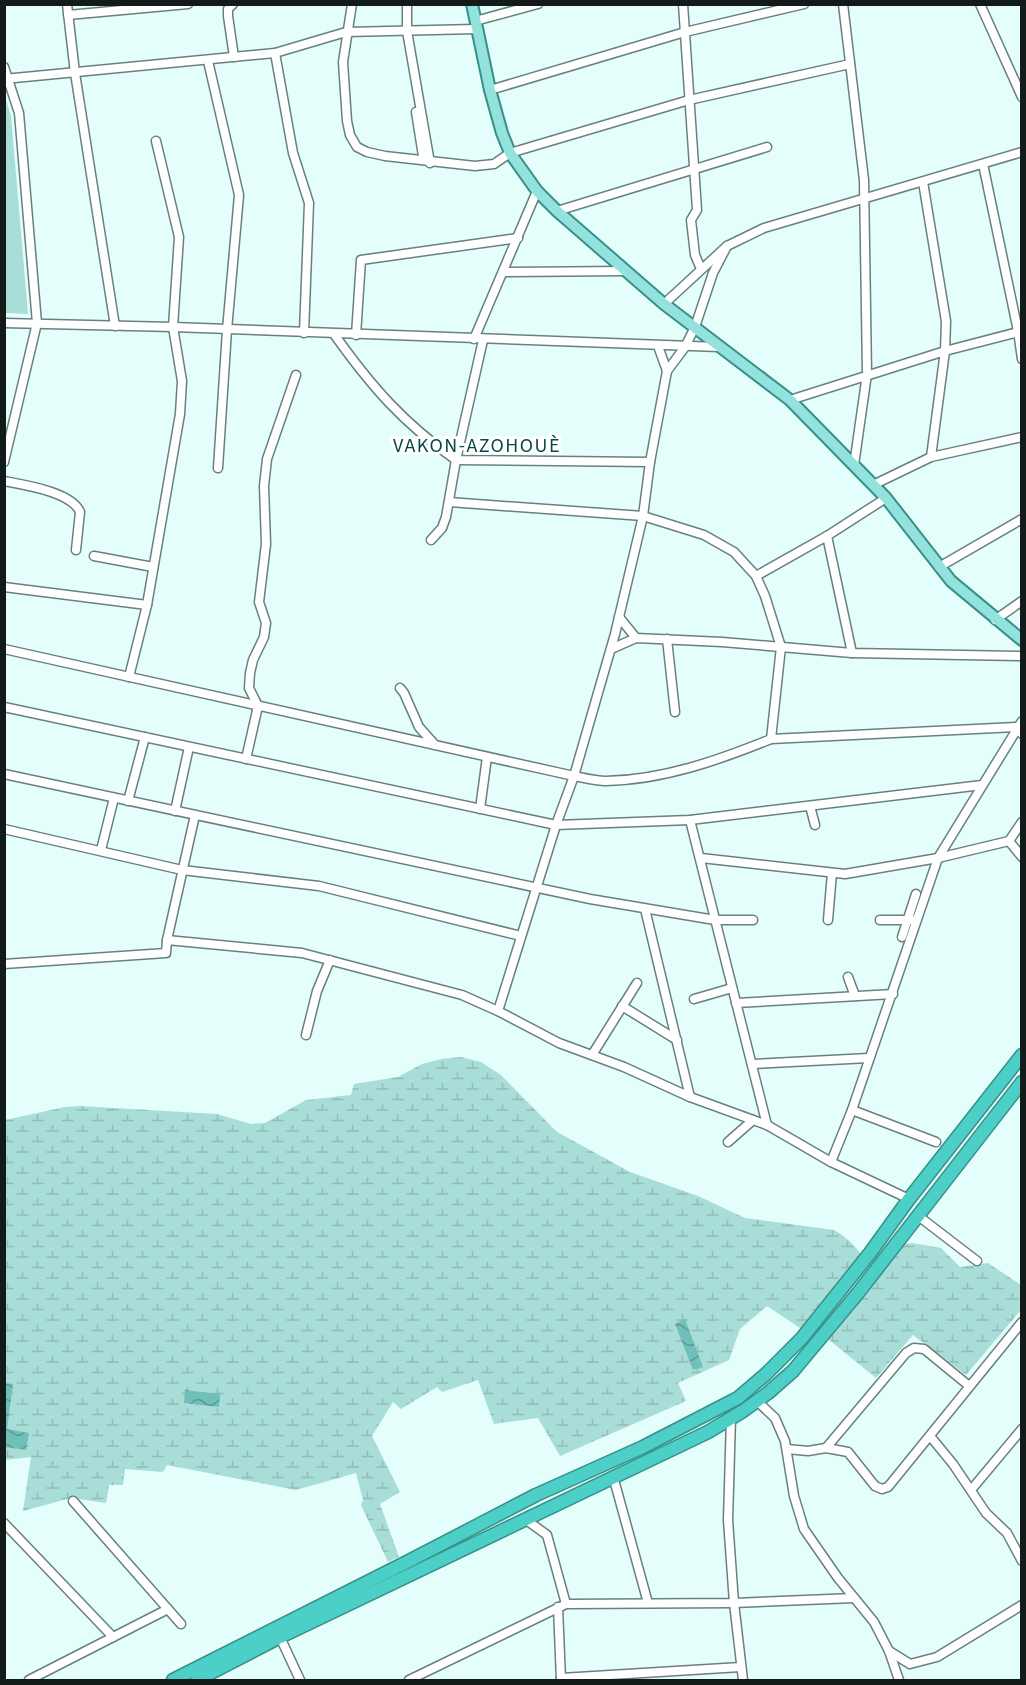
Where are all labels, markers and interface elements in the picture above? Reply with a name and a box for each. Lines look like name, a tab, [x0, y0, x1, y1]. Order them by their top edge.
district label: VAKON-AZOHOUÈ	[393, 432, 561, 460]

